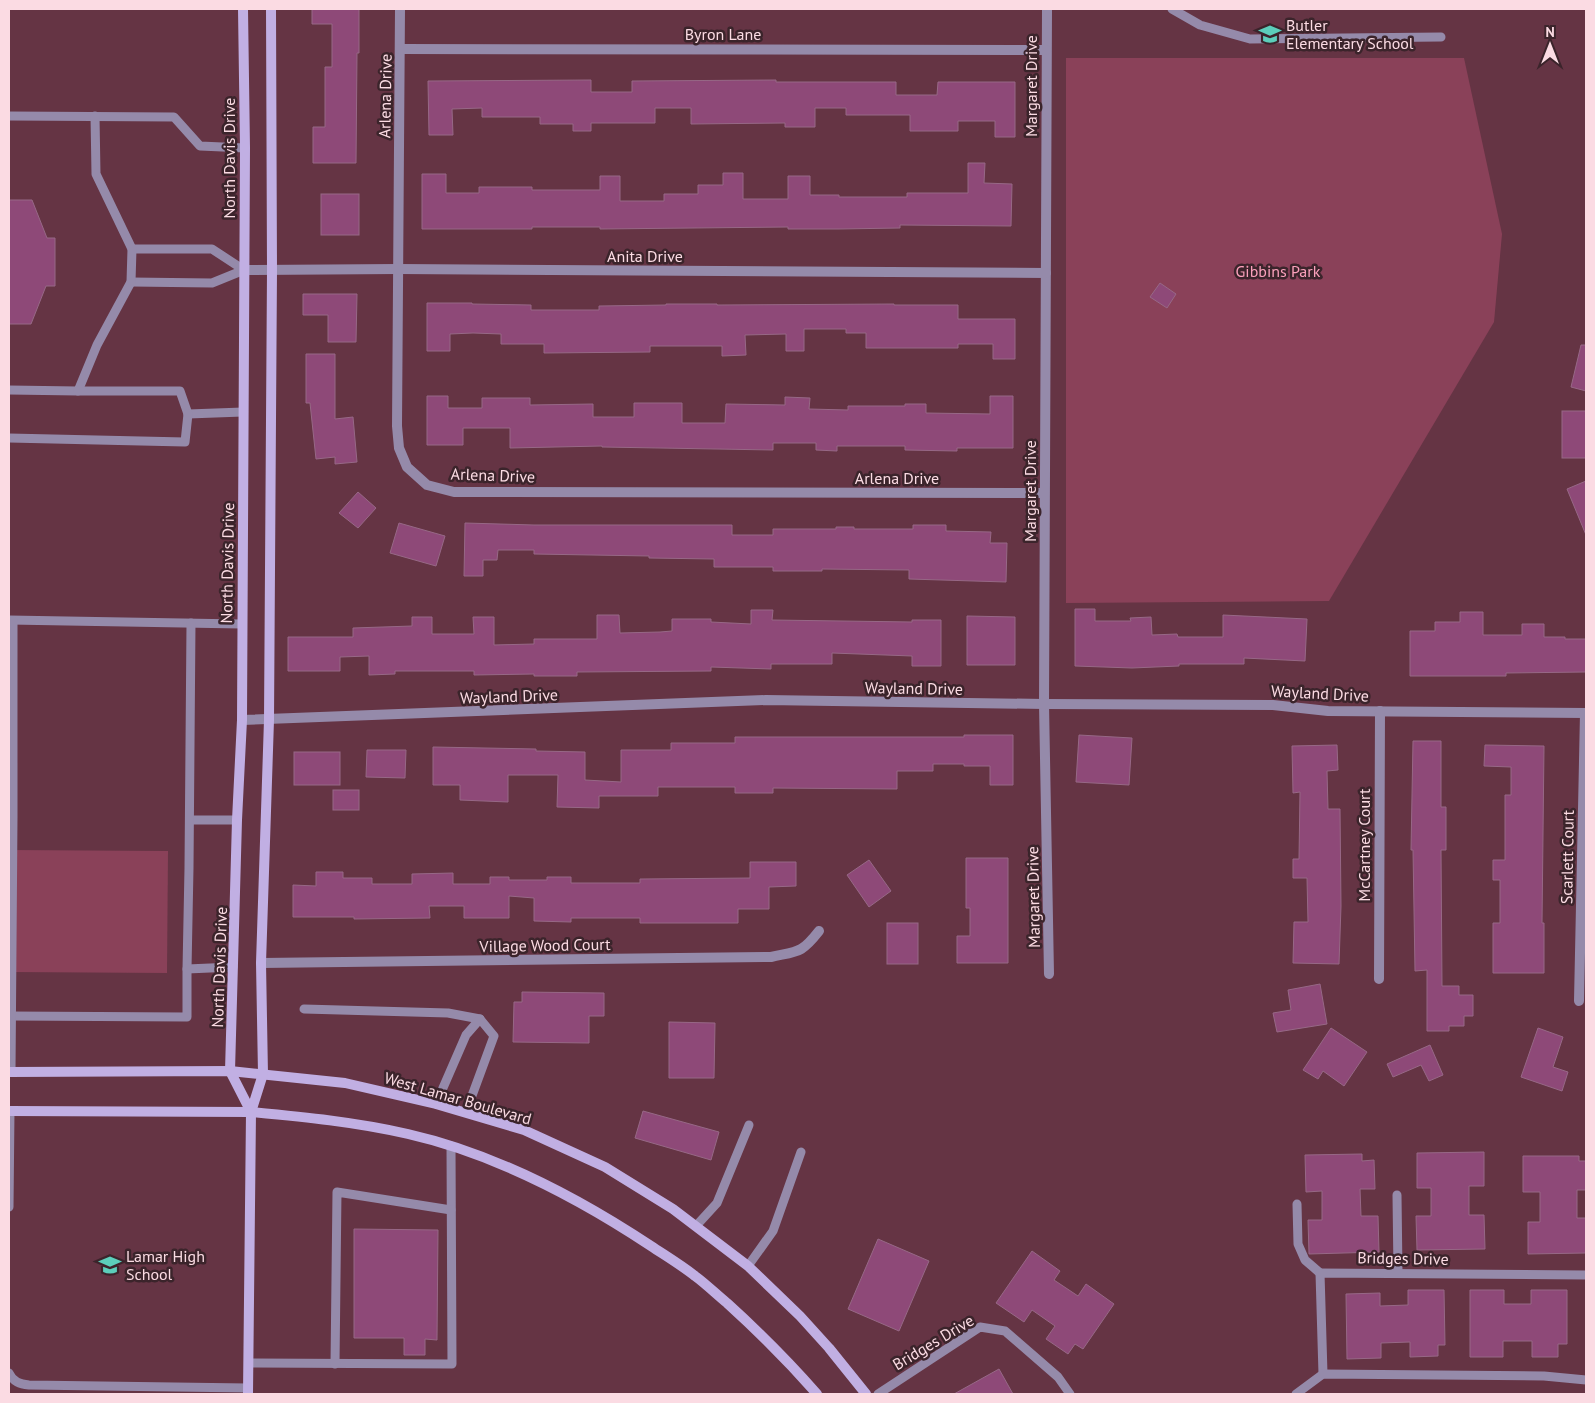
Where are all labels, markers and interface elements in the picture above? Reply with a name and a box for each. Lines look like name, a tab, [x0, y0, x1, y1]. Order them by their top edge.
place label: Butler Elementary School	[1286, 15, 1414, 53]
north arrow	[1525, 20, 1575, 70]
school or university icon: Butler Elementary School	[1257, 21, 1283, 47]
text: N	[1545, 23, 1555, 41]
street label: Byron Lane	[685, 24, 761, 44]
street label: Margaret Drive	[1021, 35, 1041, 137]
street label: Arlena Drive	[374, 54, 396, 138]
street label: North Davis Drive	[219, 98, 239, 218]
street label: Anita Drive	[607, 246, 683, 266]
park label: Gibbins Park	[1236, 261, 1321, 281]
street label: Margaret Drive	[1020, 440, 1040, 542]
street label: Arlena Drive	[450, 464, 536, 486]
street label: Arlena Drive	[855, 468, 939, 488]
street label: North Davis Drive	[216, 502, 238, 624]
street label: Wayland Drive	[865, 677, 963, 699]
street label: Wayland Drive	[1270, 680, 1370, 706]
street label: Wayland Drive	[460, 684, 558, 708]
street label: McCartney Court	[1354, 788, 1374, 901]
street label: Scarlett Court	[1556, 809, 1578, 904]
street label: Margaret Drive	[1022, 846, 1044, 948]
street label: North Davis Drive	[207, 906, 231, 1028]
street label: Village Wood Court	[478, 934, 611, 956]
street label: West Lamar Boulevard	[382, 1067, 534, 1129]
place label: Lamar High School	[126, 1246, 205, 1284]
street label: Bridges Drive	[1357, 1247, 1449, 1269]
school or university icon: Lamar High School	[97, 1252, 123, 1278]
street label: Bridges Drive	[889, 1310, 977, 1374]

